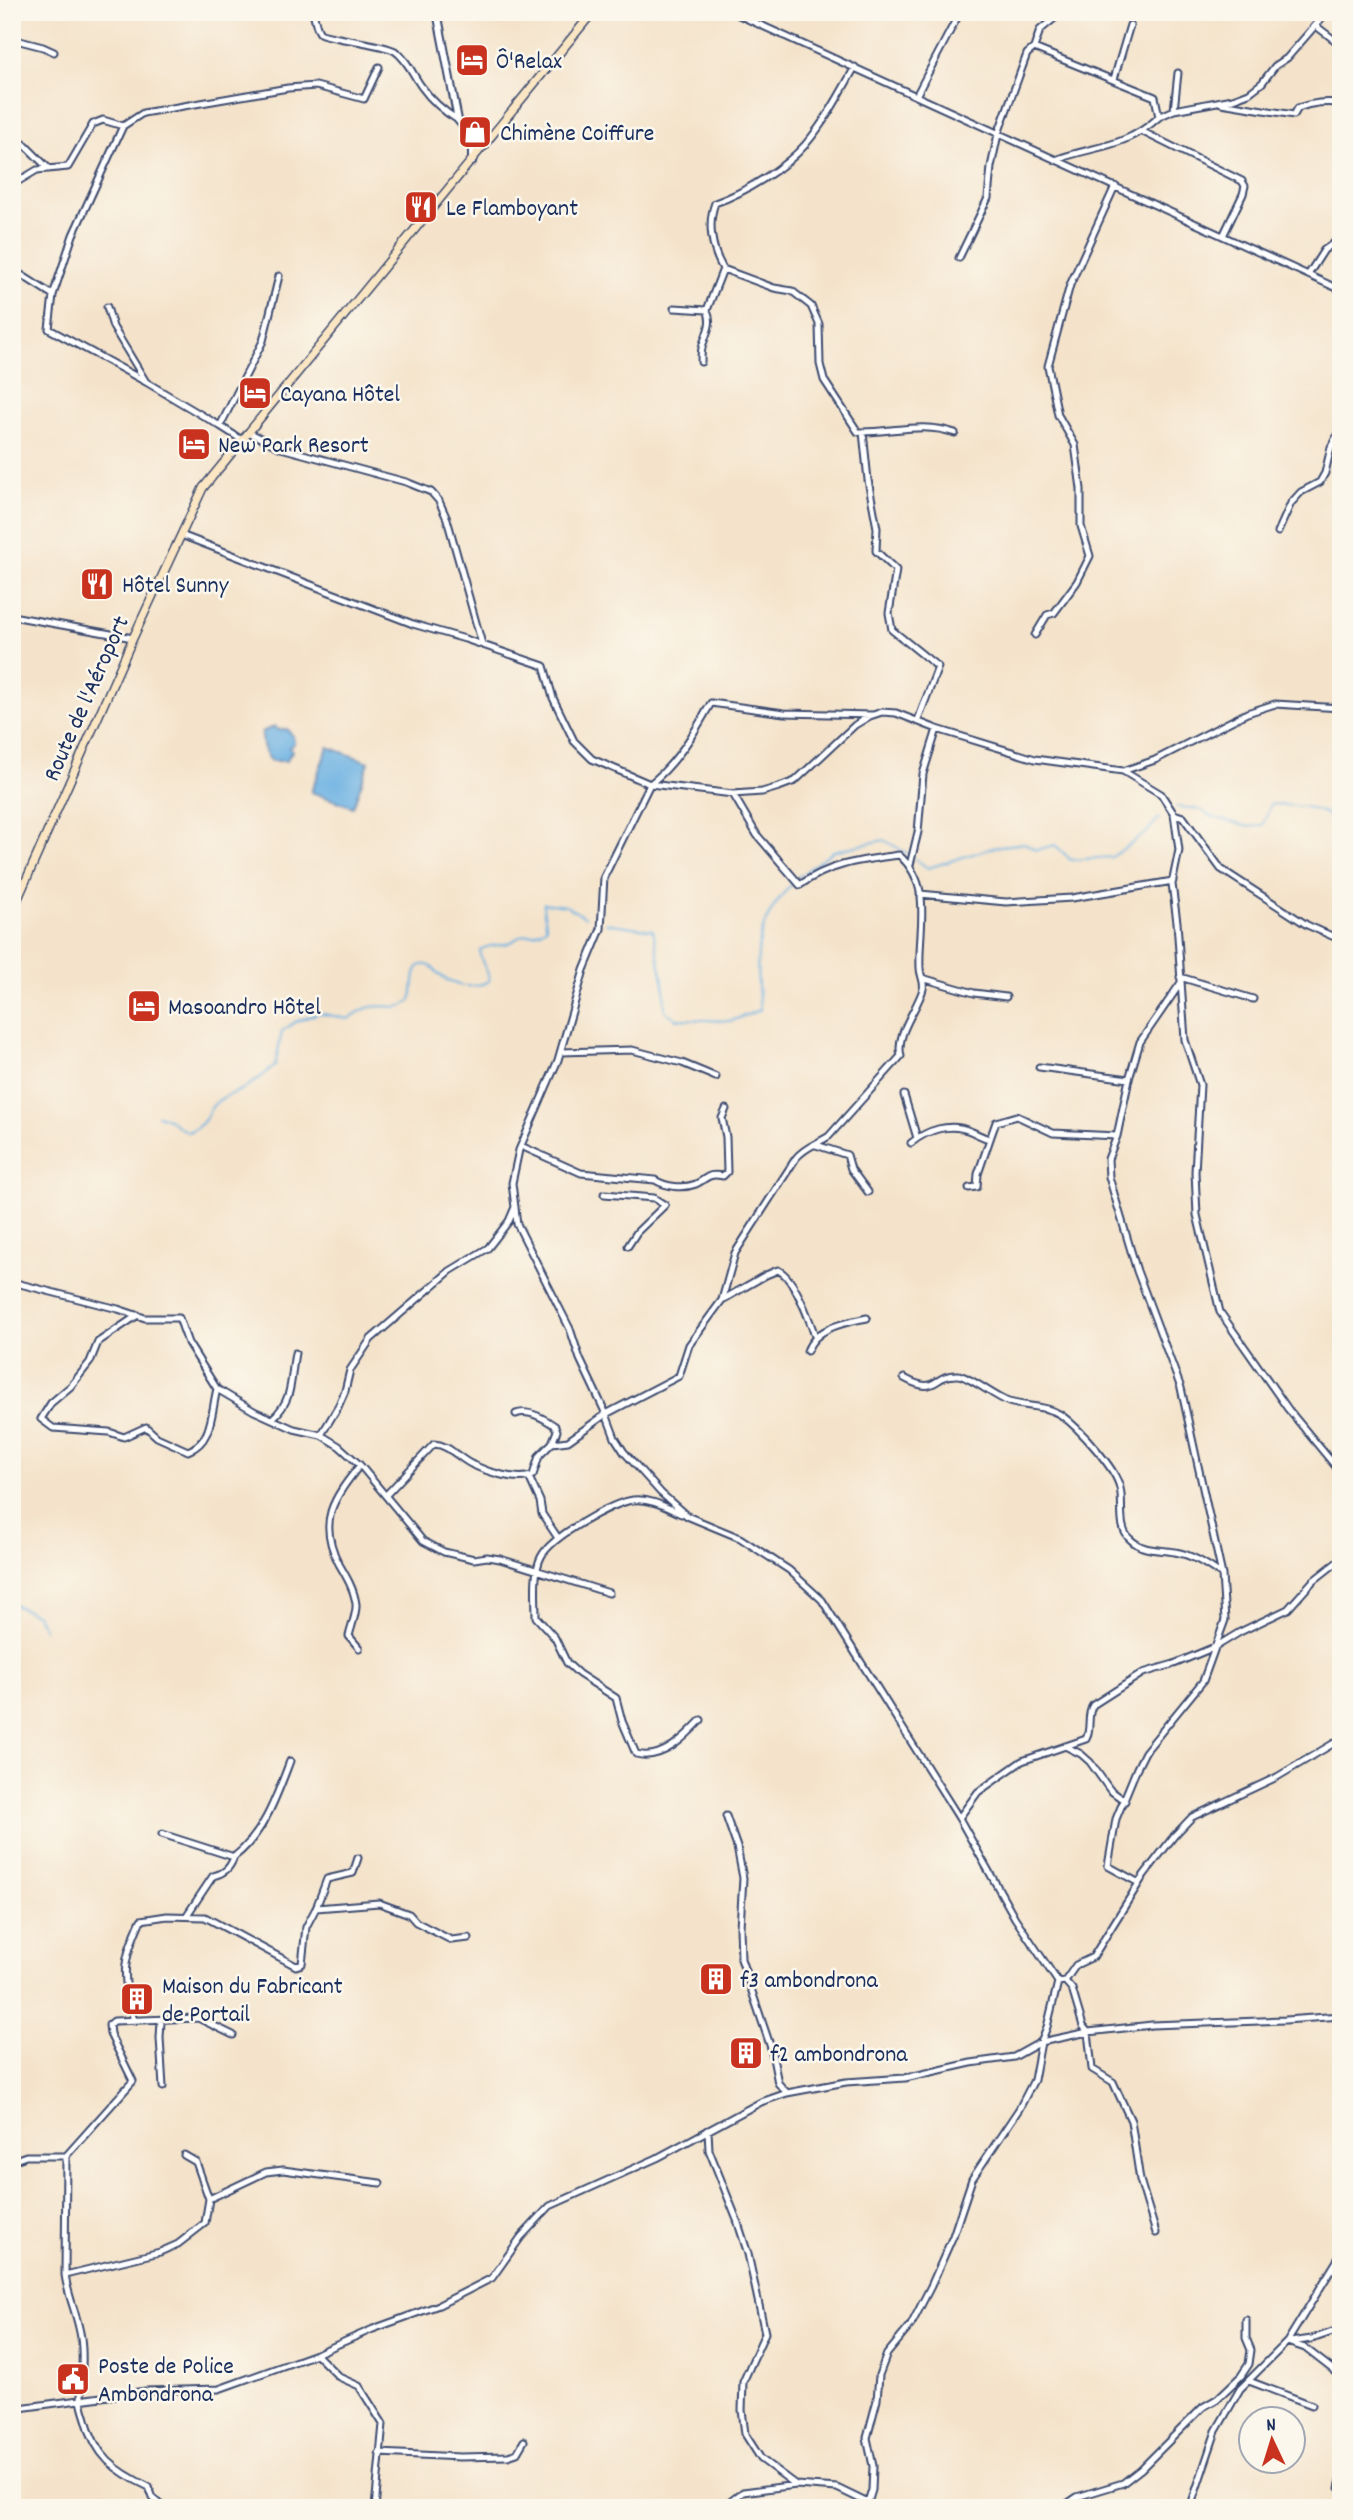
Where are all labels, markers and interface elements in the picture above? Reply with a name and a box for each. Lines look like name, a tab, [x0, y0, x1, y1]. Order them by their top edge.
hotel icon: Ô'Relax	[453, 41, 491, 79]
place label: Ô'Relax	[496, 46, 562, 80]
shop icon: Chimène Coiffure	[456, 113, 494, 151]
place label: Chimène Coiffure	[500, 118, 654, 152]
restaurant icon: Le Flamboyant	[402, 188, 440, 226]
place label: Le Flamboyant	[446, 193, 578, 227]
hotel icon: Cayana Hôtel	[236, 374, 274, 412]
place label: Cayana Hôtel	[280, 379, 400, 413]
hotel icon: New Park Resort	[175, 425, 213, 463]
place label: New Park Resort	[218, 430, 369, 464]
restaurant icon: Hôtel Sunny	[78, 565, 116, 603]
place label: Hôtel Sunny	[122, 570, 230, 604]
street label: Route de l'Aéroport	[36, 611, 140, 787]
hotel icon: Masoandro Hôtel	[125, 987, 163, 1025]
place label: Masoandro Hôtel	[168, 992, 321, 1026]
building icon: f3 ambondrona	[697, 1960, 735, 1998]
place label: f3 ambondrona	[740, 1965, 878, 1999]
place label: Maison du Fabricant de Portail	[162, 1971, 343, 2033]
building icon: Maison du Fabricant de Portail	[118, 1980, 156, 2018]
building icon: f2 ambondrona	[727, 2034, 765, 2072]
place label: f2 ambondrona	[770, 2039, 908, 2073]
place label: Poste de Police Ambondrona	[98, 2351, 234, 2413]
public building icon: Poste de Police Ambondrona	[54, 2360, 92, 2398]
north arrow	[1238, 2404, 1308, 2474]
text: N	[1265, 2413, 1277, 2440]

